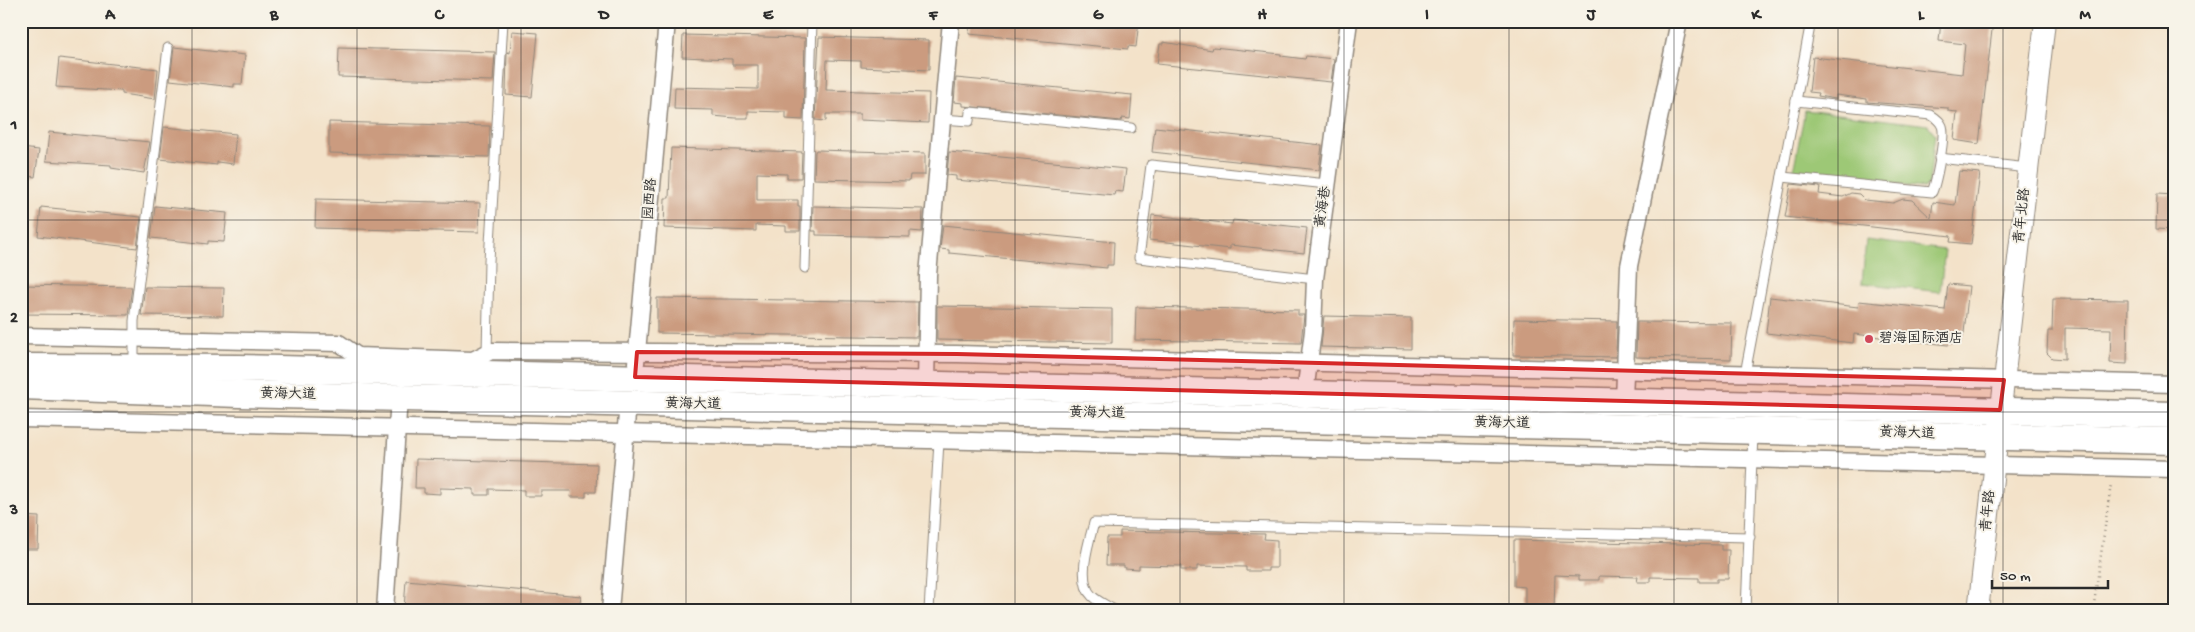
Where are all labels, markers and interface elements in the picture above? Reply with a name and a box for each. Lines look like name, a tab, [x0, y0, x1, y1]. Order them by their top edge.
text: A	[104, 7, 116, 26]
text: B	[269, 7, 279, 26]
text: C	[434, 7, 445, 26]
text: D	[597, 7, 610, 26]
text: E	[763, 7, 774, 26]
text: F	[928, 7, 939, 26]
text: G	[1093, 7, 1104, 26]
text: H	[1257, 7, 1267, 26]
text: I	[1425, 7, 1429, 26]
text: J	[1586, 7, 1597, 26]
text: K	[1751, 7, 1763, 26]
text: L	[1918, 7, 1925, 26]
text: M	[2079, 7, 2091, 26]
text: 1	[10, 117, 17, 136]
street label: 园西路	[640, 177, 661, 221]
street label: 黄海巷	[1313, 184, 1335, 229]
street label: 青年北路	[2011, 187, 2034, 245]
text: 2	[10, 310, 18, 329]
place label: 碧海国际酒店	[1879, 330, 1963, 348]
marker: 碧海国际酒店	[1863, 333, 1875, 345]
street label: 黄海大道	[260, 386, 316, 404]
street label: 黄海大道	[665, 396, 721, 414]
street label: 黄海大道	[1069, 405, 1125, 423]
street label: 黄海大道	[1474, 415, 1530, 433]
street label: 黄海大道	[1879, 425, 1935, 443]
street label: 青年路	[1977, 489, 2000, 533]
text: 3	[9, 502, 18, 521]
scale bar	[1992, 557, 2109, 589]
text: 50 m	[2000, 568, 2031, 586]

